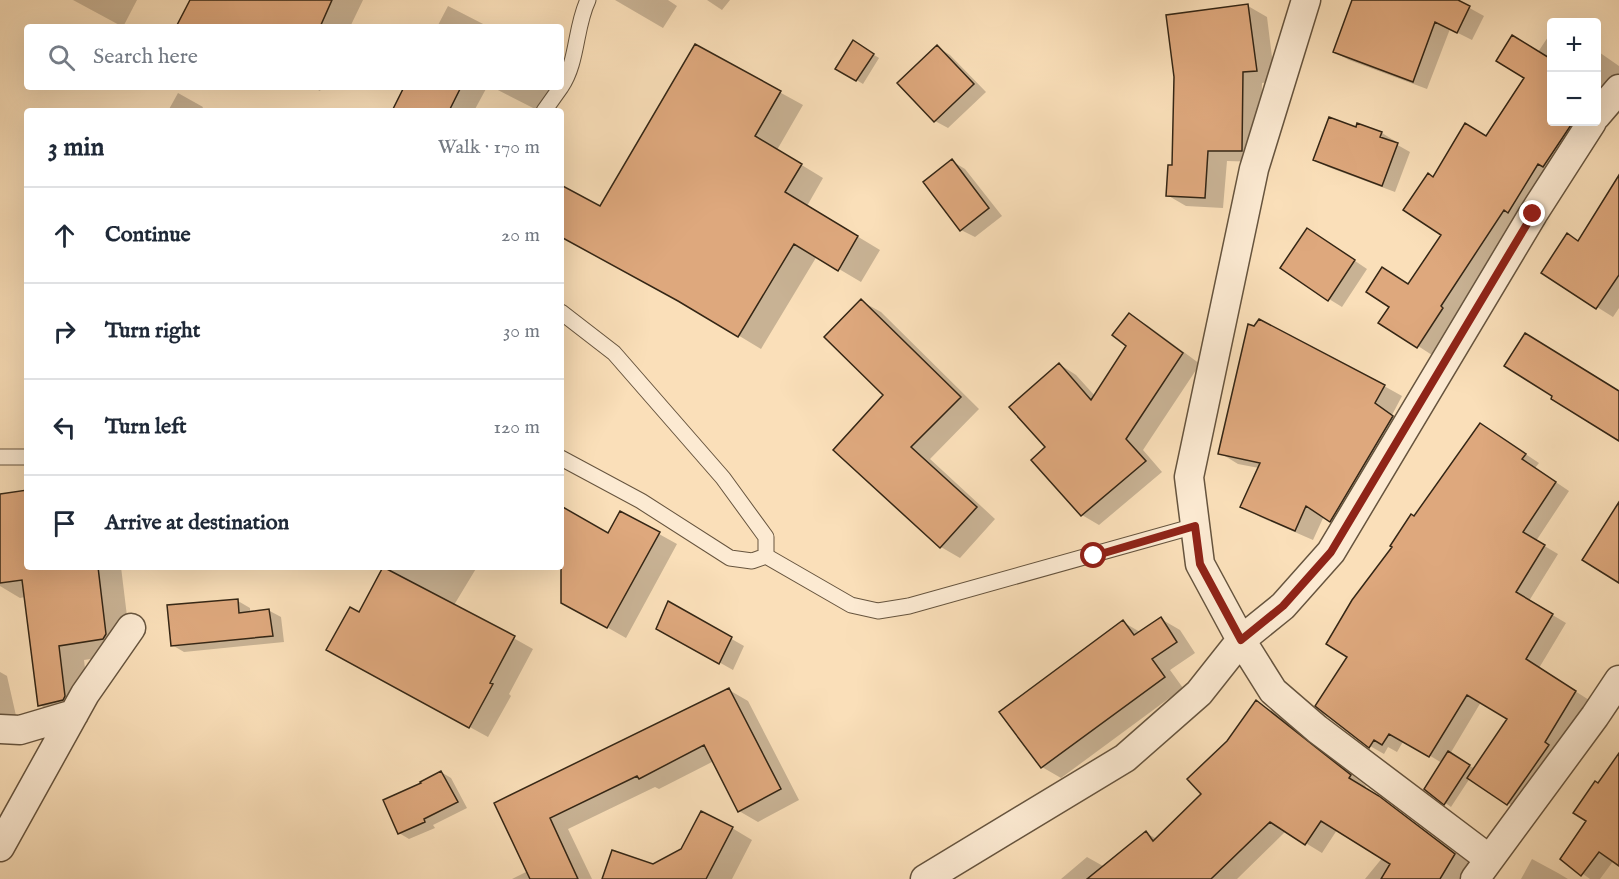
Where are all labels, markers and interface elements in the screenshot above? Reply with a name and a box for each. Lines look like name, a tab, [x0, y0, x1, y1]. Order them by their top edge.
map controls	[1547, 18, 1601, 126]
button: +	[1547, 18, 1601, 72]
search box	[24, 24, 564, 90]
icon: search	[45, 41, 78, 74]
text: Search here	[93, 43, 198, 71]
button: −	[1547, 72, 1601, 126]
text: 3 min	[48, 131, 104, 164]
text: Walk · 170 m	[438, 135, 540, 160]
route end	[1519, 200, 1545, 226]
icon: ahead	[48, 219, 81, 252]
text: Continue	[105, 221, 191, 249]
text: 20 m	[501, 223, 540, 248]
icon: right	[48, 315, 81, 348]
text: Turn right	[105, 317, 200, 345]
text: 30 m	[503, 319, 540, 344]
icon: left	[48, 411, 81, 444]
text: Turn left	[105, 413, 187, 441]
text: 120 m	[494, 415, 540, 440]
icon: arrive	[48, 507, 81, 540]
text: Arrive at destination	[105, 509, 289, 537]
route start	[1080, 542, 1106, 568]

